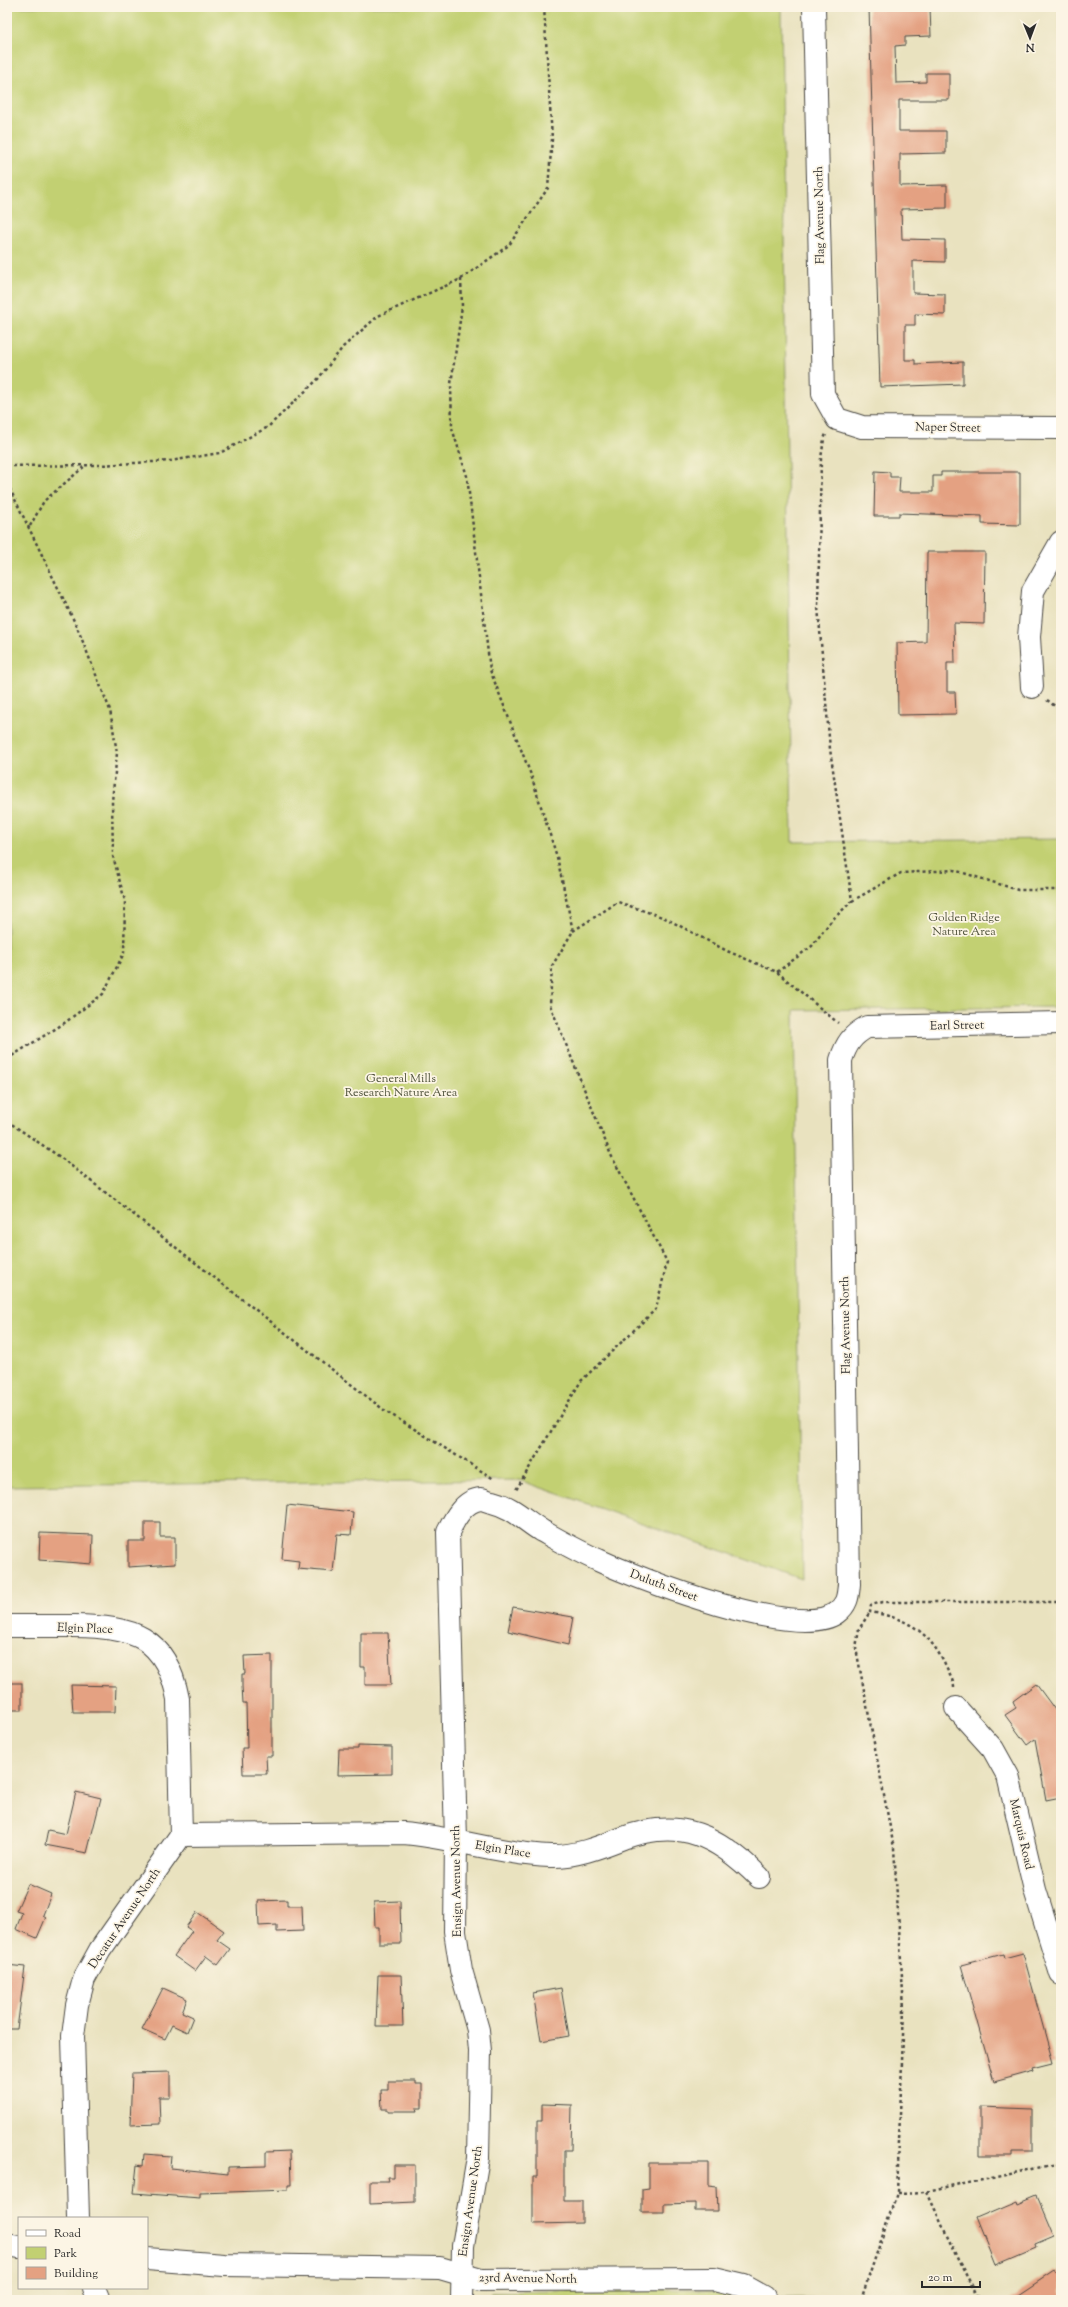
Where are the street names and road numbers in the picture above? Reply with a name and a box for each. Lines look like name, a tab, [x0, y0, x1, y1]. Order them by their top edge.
street label: Flag Avenue North	[810, 166, 830, 264]
street label: Naper Street	[915, 418, 981, 438]
street label: Earl Street	[930, 1017, 984, 1035]
street label: Flag Avenue North	[836, 1276, 856, 1374]
street label: Duluth Street	[627, 1565, 700, 1607]
street label: Elgin Place	[57, 1619, 114, 1639]
street label: Marquis Road	[1004, 1797, 1038, 1872]
street label: Ensign Avenue North	[447, 1825, 467, 1937]
street label: Elgin Place	[474, 1837, 532, 1863]
street label: Decatur Avenue North	[84, 1864, 165, 1973]
street label: Ensign Avenue North	[454, 2144, 488, 2258]
street label: 23rd Avenue North	[479, 2269, 577, 2289]

